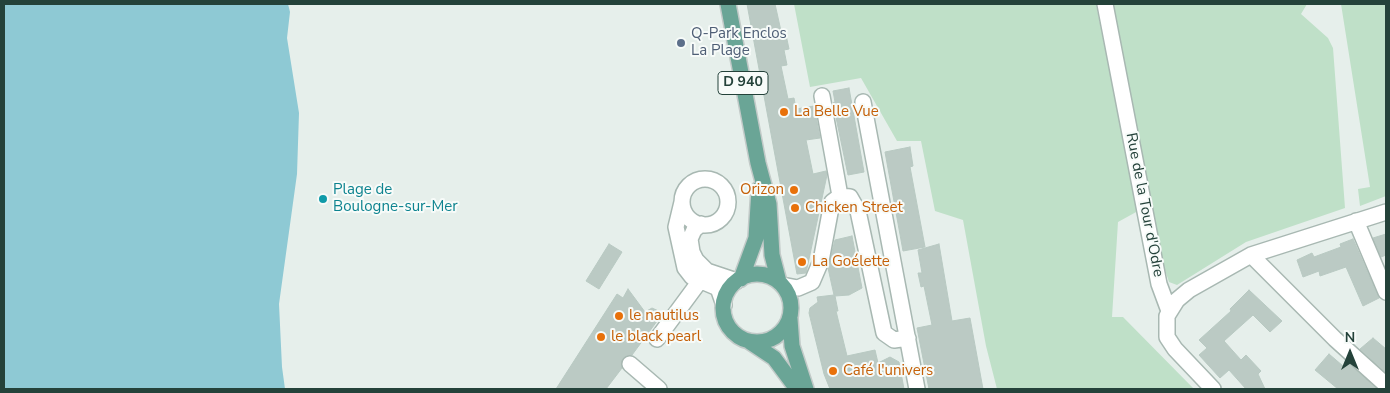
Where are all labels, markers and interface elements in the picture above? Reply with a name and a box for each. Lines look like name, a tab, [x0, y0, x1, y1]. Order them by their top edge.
place label: Q-Park Enclos La Plage	[691, 25, 787, 60]
marker: Q-Park Enclos La Plage	[675, 37, 687, 49]
road number: D 940	[718, 72, 768, 95]
place label: La Belle Vue	[794, 103, 879, 121]
marker: La Belle Vue	[778, 106, 790, 118]
street label: Rue de la Tour d'Odre	[1121, 131, 1167, 279]
place label: Plage de Boulogne-sur-Mer	[333, 181, 458, 216]
place label: Orizon	[740, 181, 784, 199]
marker: Orizon	[788, 184, 800, 196]
marker: Plage de Boulogne-sur-Mer	[317, 193, 329, 205]
place label: Chicken Street	[805, 199, 903, 217]
marker: Chicken Street	[789, 202, 801, 214]
place label: La Goélette	[812, 253, 890, 271]
marker: La Goélette	[796, 256, 808, 268]
place label: le nautilus	[629, 307, 699, 325]
marker: le nautilus	[613, 310, 625, 322]
place label: le black pearl	[611, 328, 701, 346]
north arrow	[1325, 328, 1375, 378]
text: N	[1345, 328, 1355, 347]
marker: le black pearl	[595, 331, 607, 343]
place label: Café l'univers	[843, 362, 933, 380]
marker: Café l'univers	[827, 365, 839, 377]

